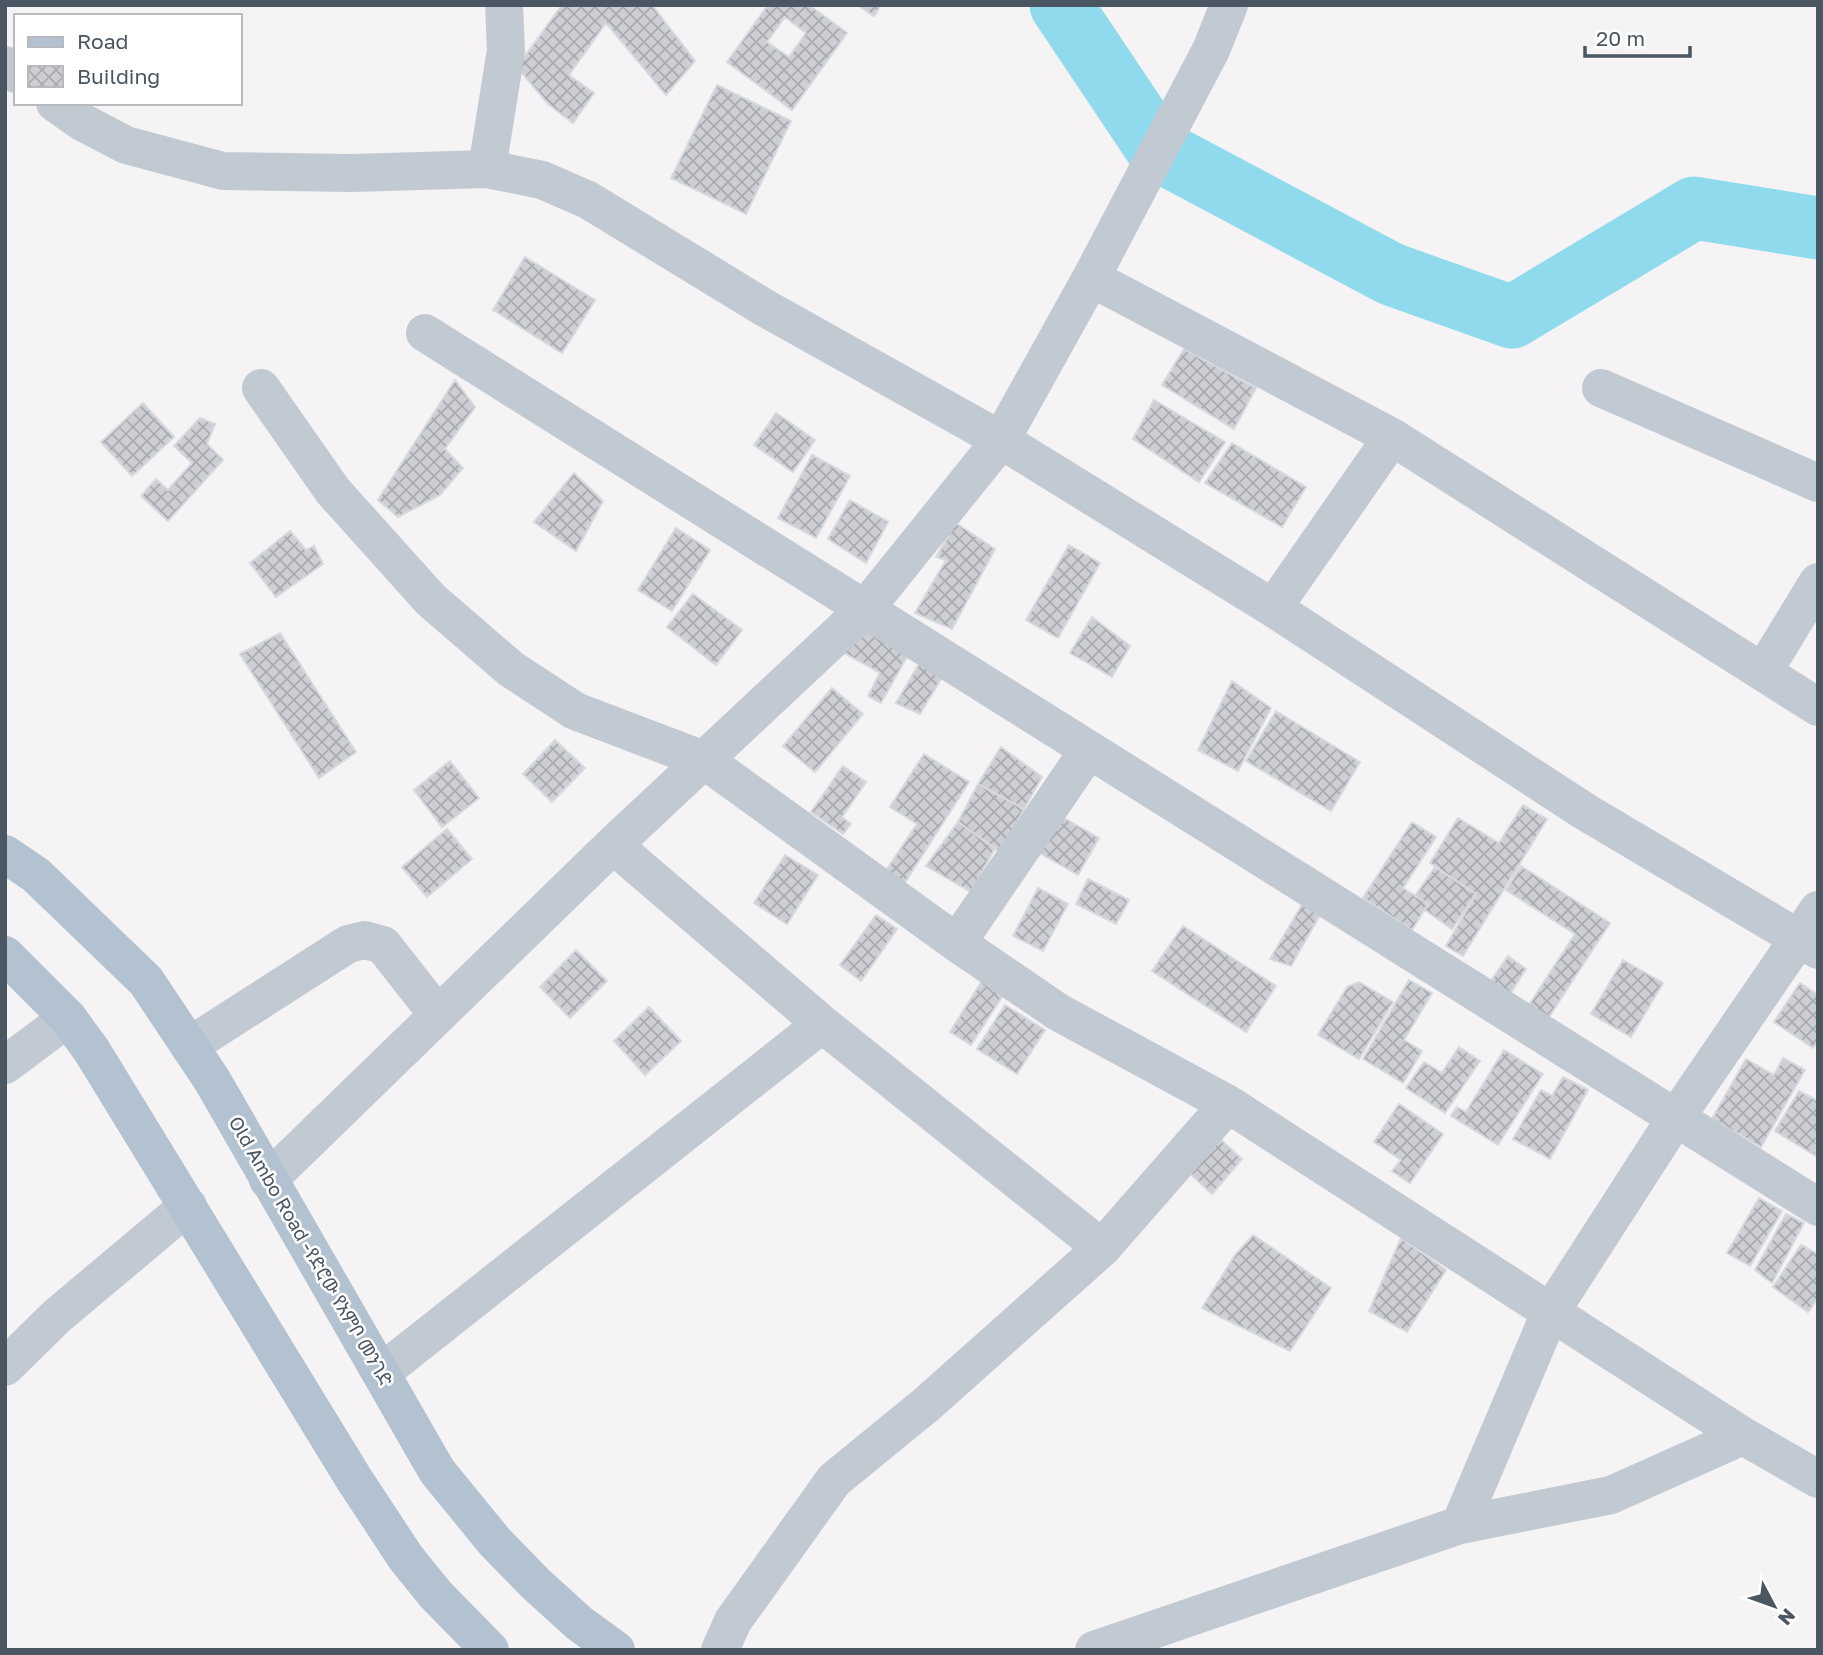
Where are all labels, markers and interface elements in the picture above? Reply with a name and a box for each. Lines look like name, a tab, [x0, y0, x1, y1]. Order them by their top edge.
legend	[14, 14, 242, 105]
scale bar	[1585, 14, 1690, 58]
text: 20 m	[1596, 25, 1645, 51]
text: Road	[77, 28, 128, 54]
text: Building	[77, 63, 160, 89]
street label: Old Ambo Road -የድሮው የአምቦ መንገድ	[225, 1112, 399, 1390]
north arrow	[1739, 1571, 1809, 1641]
text: N	[1774, 1604, 1801, 1630]

